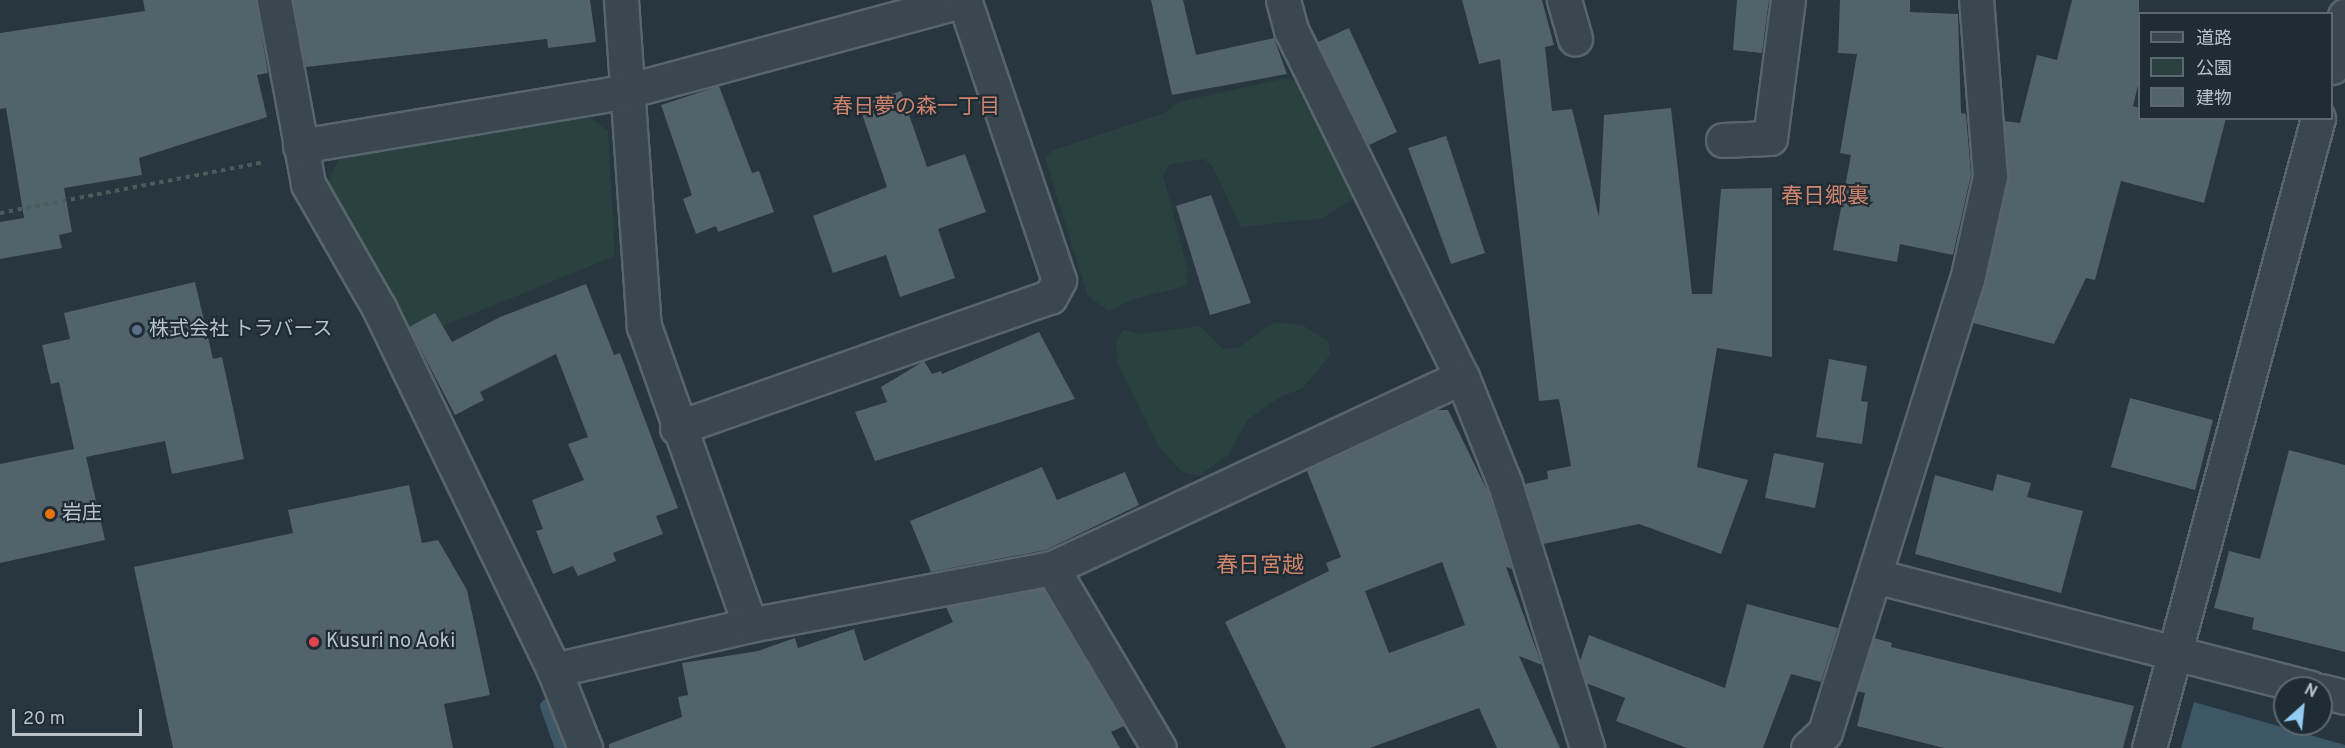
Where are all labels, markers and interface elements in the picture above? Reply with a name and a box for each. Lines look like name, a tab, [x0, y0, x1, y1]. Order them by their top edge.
legend	[2138, 12, 2333, 120]
text: 道路	[2196, 28, 2232, 51]
text: 公園	[2196, 58, 2232, 81]
text: 建物	[2196, 88, 2232, 111]
district label: 春日夢の森一丁目	[832, 95, 1000, 121]
district label: 春日郷裏	[1781, 185, 1869, 211]
place label: 株式会社 トラバース	[149, 318, 334, 342]
marker: 株式会社 トラバース	[130, 323, 144, 337]
place label: 岩庄	[62, 502, 102, 526]
marker: 岩庄	[43, 507, 57, 521]
district label: 春日宮越	[1216, 554, 1304, 580]
place label: Kusuri no Aoki	[326, 630, 456, 654]
marker: Kusuri no Aoki	[307, 635, 321, 649]
north arrow	[2273, 676, 2333, 736]
text: N	[2301, 680, 2320, 703]
scale bar	[15, 697, 146, 735]
text: 20 m	[23, 708, 65, 731]

